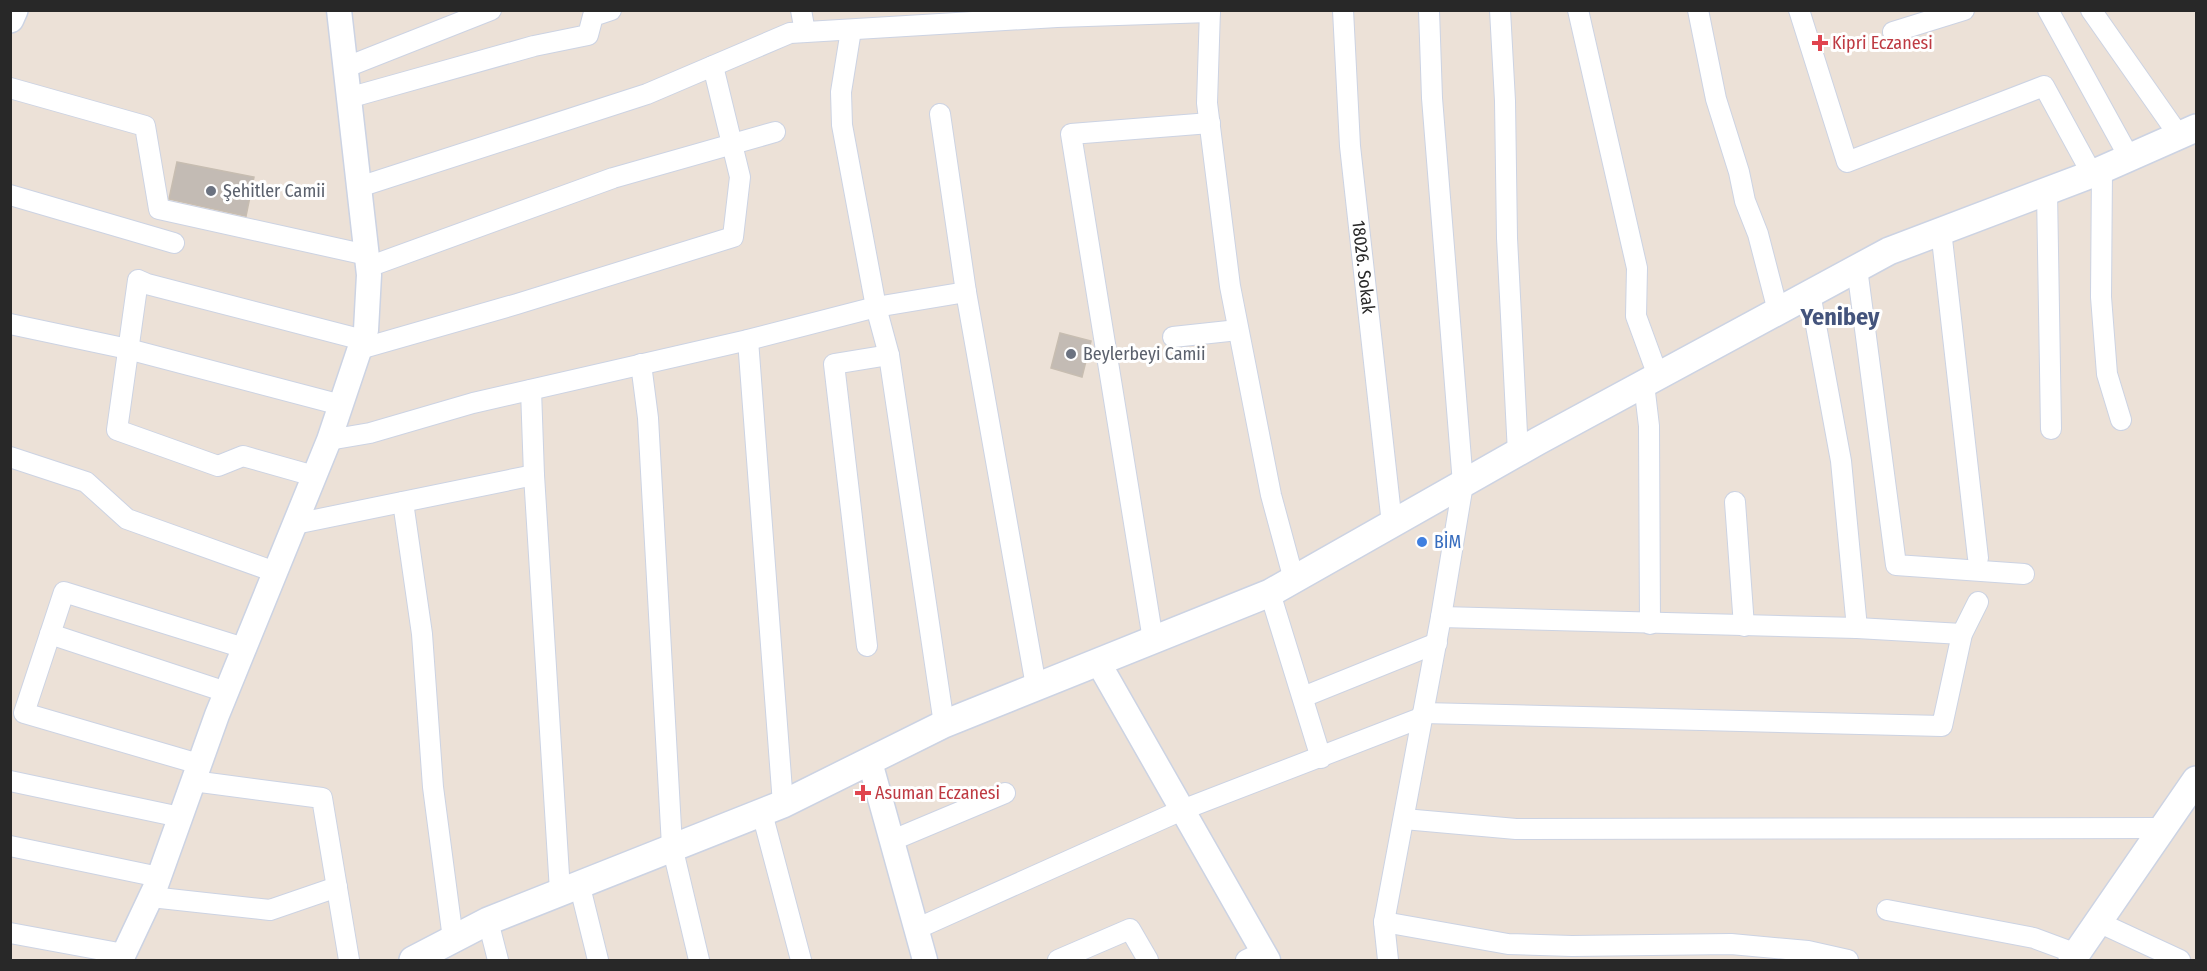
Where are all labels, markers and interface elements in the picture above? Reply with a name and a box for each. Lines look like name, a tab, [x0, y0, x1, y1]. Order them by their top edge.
place label: Kipri Eczanesi	[1832, 32, 1933, 54]
marker: Kipri Eczanesi	[1813, 36, 1827, 50]
place label: Şehitler Camii	[223, 180, 325, 202]
marker: Şehitler Camii	[204, 184, 218, 198]
street label: 18026. Sokak	[1347, 219, 1380, 316]
district label: Yenibey	[1800, 303, 1880, 331]
place label: Beylerbeyi Camii	[1083, 343, 1205, 365]
marker: Beylerbeyi Camii	[1064, 347, 1078, 361]
place label: BİM	[1434, 531, 1461, 553]
marker: BİM	[1415, 535, 1429, 549]
place label: Asuman Eczanesi	[875, 782, 1000, 804]
marker: Asuman Eczanesi	[856, 786, 870, 800]

